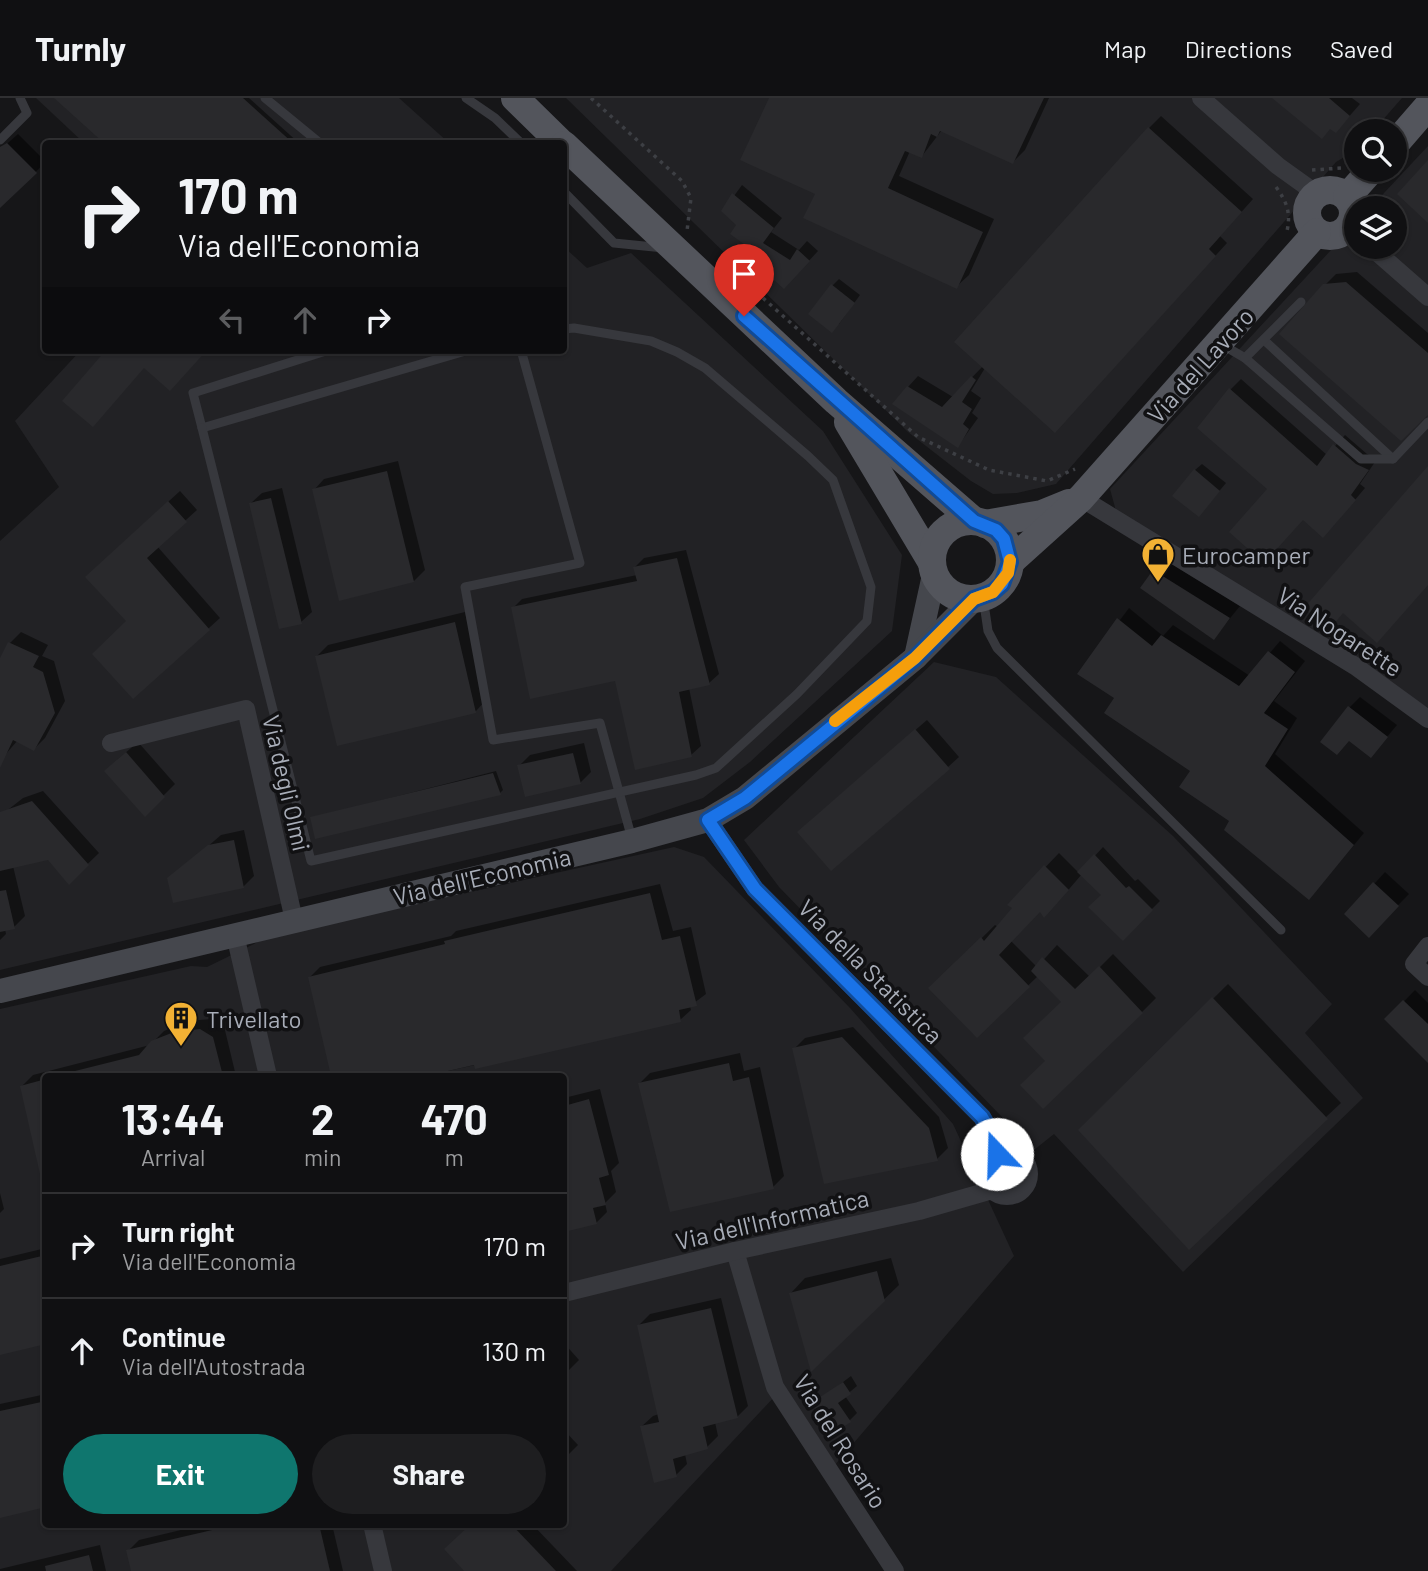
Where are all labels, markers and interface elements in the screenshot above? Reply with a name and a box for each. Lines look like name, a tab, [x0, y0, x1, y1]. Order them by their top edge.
text: Turnly	[35, 28, 126, 68]
text: Map	[1104, 34, 1147, 63]
text: Directions	[1185, 34, 1292, 63]
text: Saved	[1330, 34, 1393, 63]
map controls	[1344, 119, 1407, 259]
button: search	[1344, 119, 1407, 182]
text: 170 m	[178, 165, 298, 224]
icon: right	[63, 168, 154, 259]
button: layers	[1344, 196, 1407, 259]
text: Via dell'Economia	[178, 225, 420, 263]
pin	[714, 244, 774, 316]
icon: arrive	[725, 255, 763, 293]
icon: left	[213, 301, 251, 339]
icon: ahead	[286, 301, 324, 339]
icon: right	[359, 301, 397, 339]
street label: Via del Lavoro	[1141, 301, 1259, 429]
shop icon: Eurocamper	[1139, 535, 1177, 584]
place label: Eurocamper	[1182, 540, 1311, 569]
street label: Via Nogarette	[1272, 580, 1408, 682]
street label: Via degli Olmi	[257, 712, 317, 854]
street label: Via dell'Economia	[390, 841, 574, 911]
street label: Via della Statistica	[793, 893, 949, 1049]
building icon: Trivellato	[162, 999, 200, 1048]
place label: Trivellato	[206, 1004, 302, 1033]
text: 13:44	[121, 1093, 225, 1143]
text: 2	[311, 1093, 335, 1143]
text: 470	[421, 1093, 488, 1143]
position arrow	[960, 1117, 1034, 1191]
text: Arrival	[141, 1143, 205, 1171]
text: min	[304, 1143, 341, 1171]
text: m	[445, 1143, 464, 1171]
street label: Via dell'Informatica	[673, 1183, 871, 1255]
text: Turn right	[122, 1216, 235, 1247]
icon: right	[63, 1227, 101, 1265]
text: 170 m	[483, 1230, 546, 1261]
text: Via dell'Economia	[122, 1247, 296, 1275]
text: Continue	[122, 1321, 226, 1352]
icon: ahead	[63, 1332, 101, 1370]
text: 130 m	[482, 1335, 546, 1366]
text: Via dell'Autostrada	[122, 1352, 305, 1380]
street label: Via del Rosario	[788, 1368, 894, 1514]
button: Exit	[63, 1434, 298, 1514]
button: Share	[312, 1434, 546, 1514]

